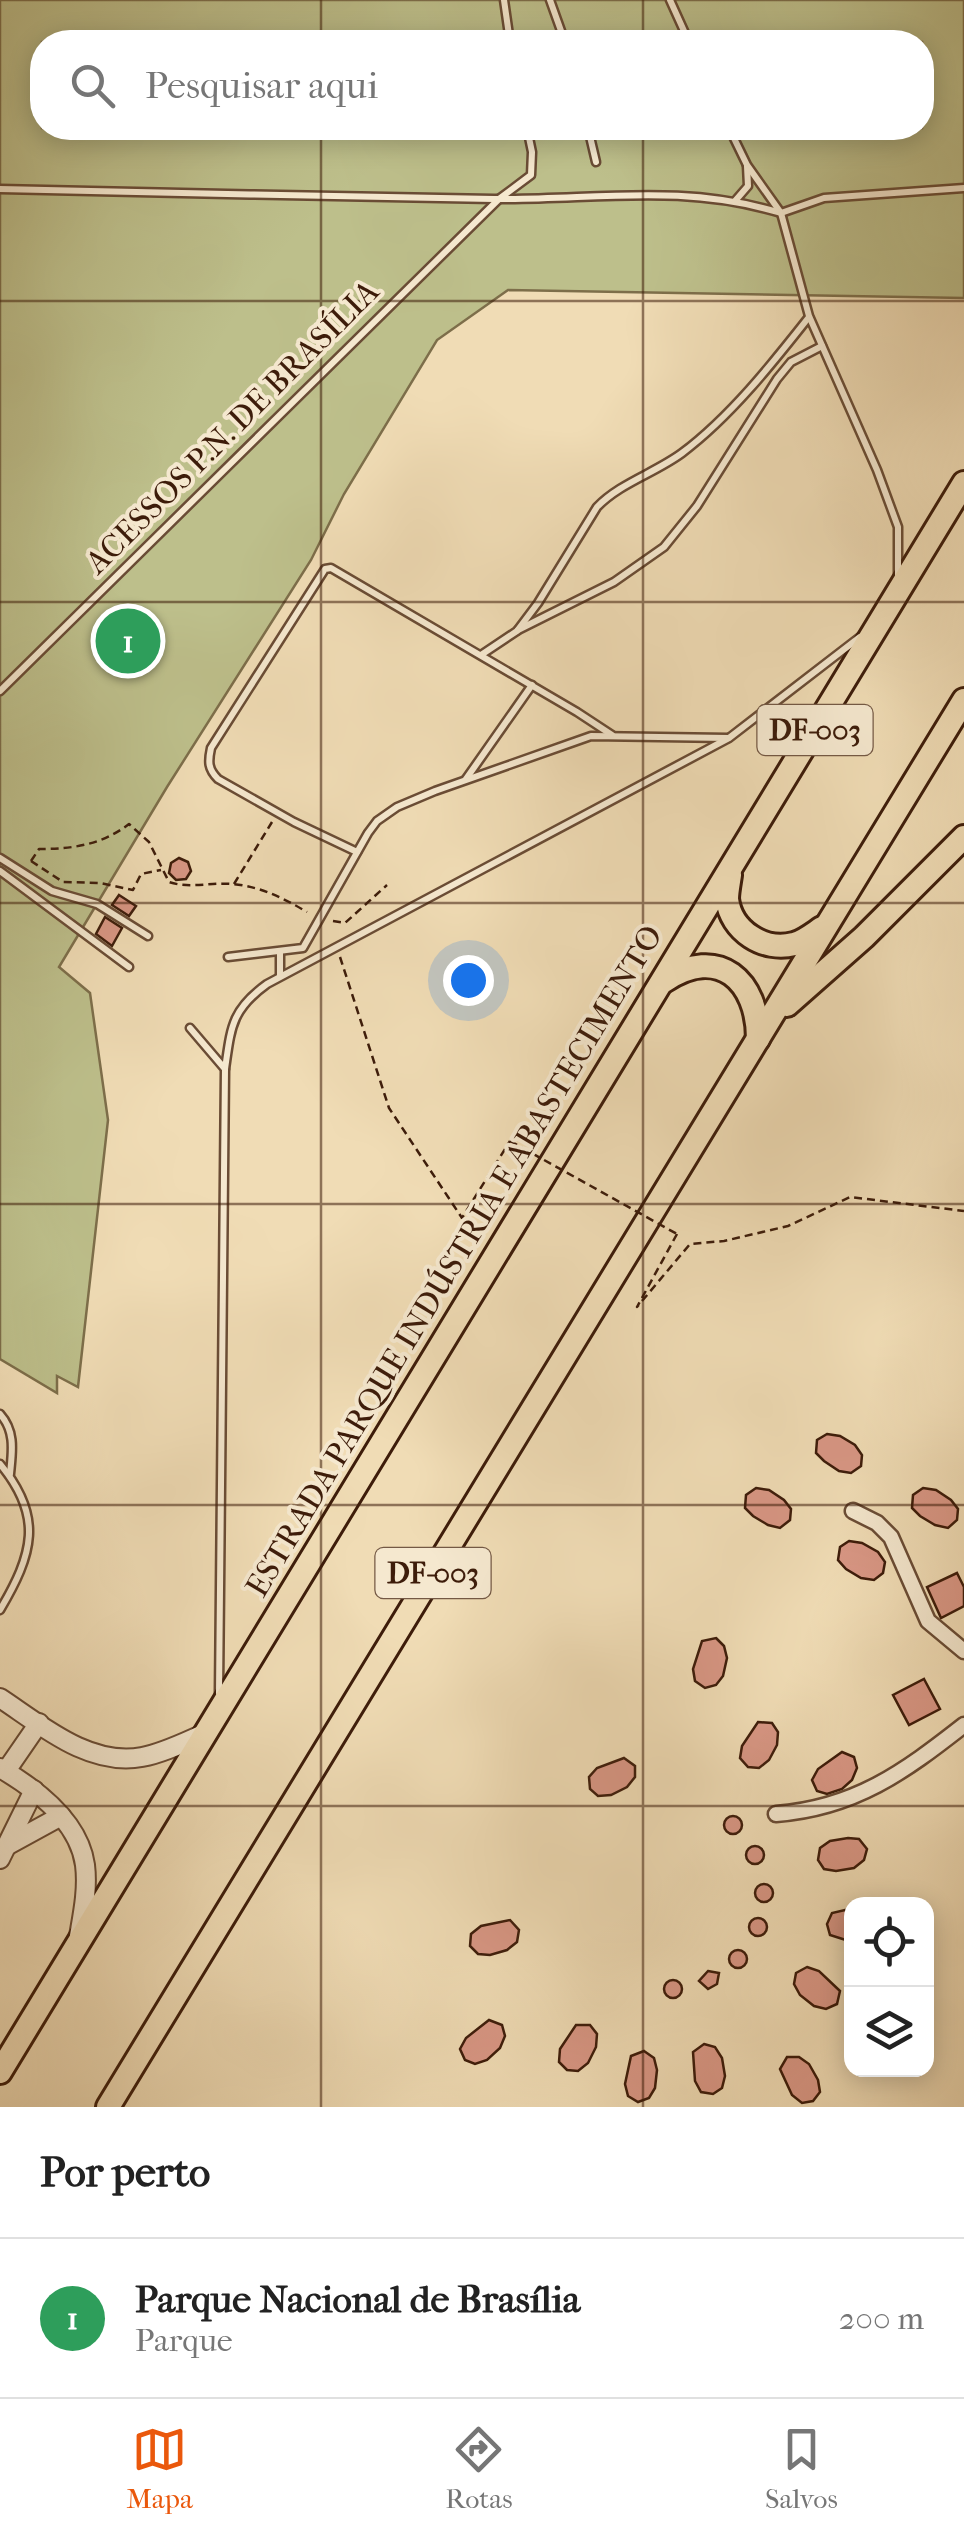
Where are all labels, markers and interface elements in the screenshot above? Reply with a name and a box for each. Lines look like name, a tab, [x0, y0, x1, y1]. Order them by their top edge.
search box	[30, 30, 934, 140]
icon: search	[65, 58, 120, 113]
text: Pesquisar aqui	[145, 63, 378, 108]
street label: ACESSOS P.N. DE BRASÍLIA	[76, 273, 386, 583]
pin: 1	[96, 604, 160, 678]
road number: DF-003	[758, 705, 872, 755]
street label: ESTRADA PARQUE INDÚSTRIA E ABASTECIMENTO	[238, 919, 670, 1603]
your location	[443, 955, 494, 1006]
road number: DF-003	[376, 1548, 490, 1598]
map controls	[844, 1897, 934, 2077]
button: locate	[844, 1897, 934, 1987]
button: layers	[844, 1987, 934, 2077]
text: Por perto	[40, 2148, 210, 2197]
text: Parque Nacional de Brasília	[135, 2277, 580, 2322]
text: 1	[67, 2300, 78, 2337]
text: 200 m	[839, 2300, 924, 2337]
text: Parque	[135, 2322, 233, 2359]
tab: Mapa	[126, 2422, 193, 2515]
tab: Rotas	[445, 2422, 513, 2515]
tab: Salvos	[765, 2422, 838, 2515]

